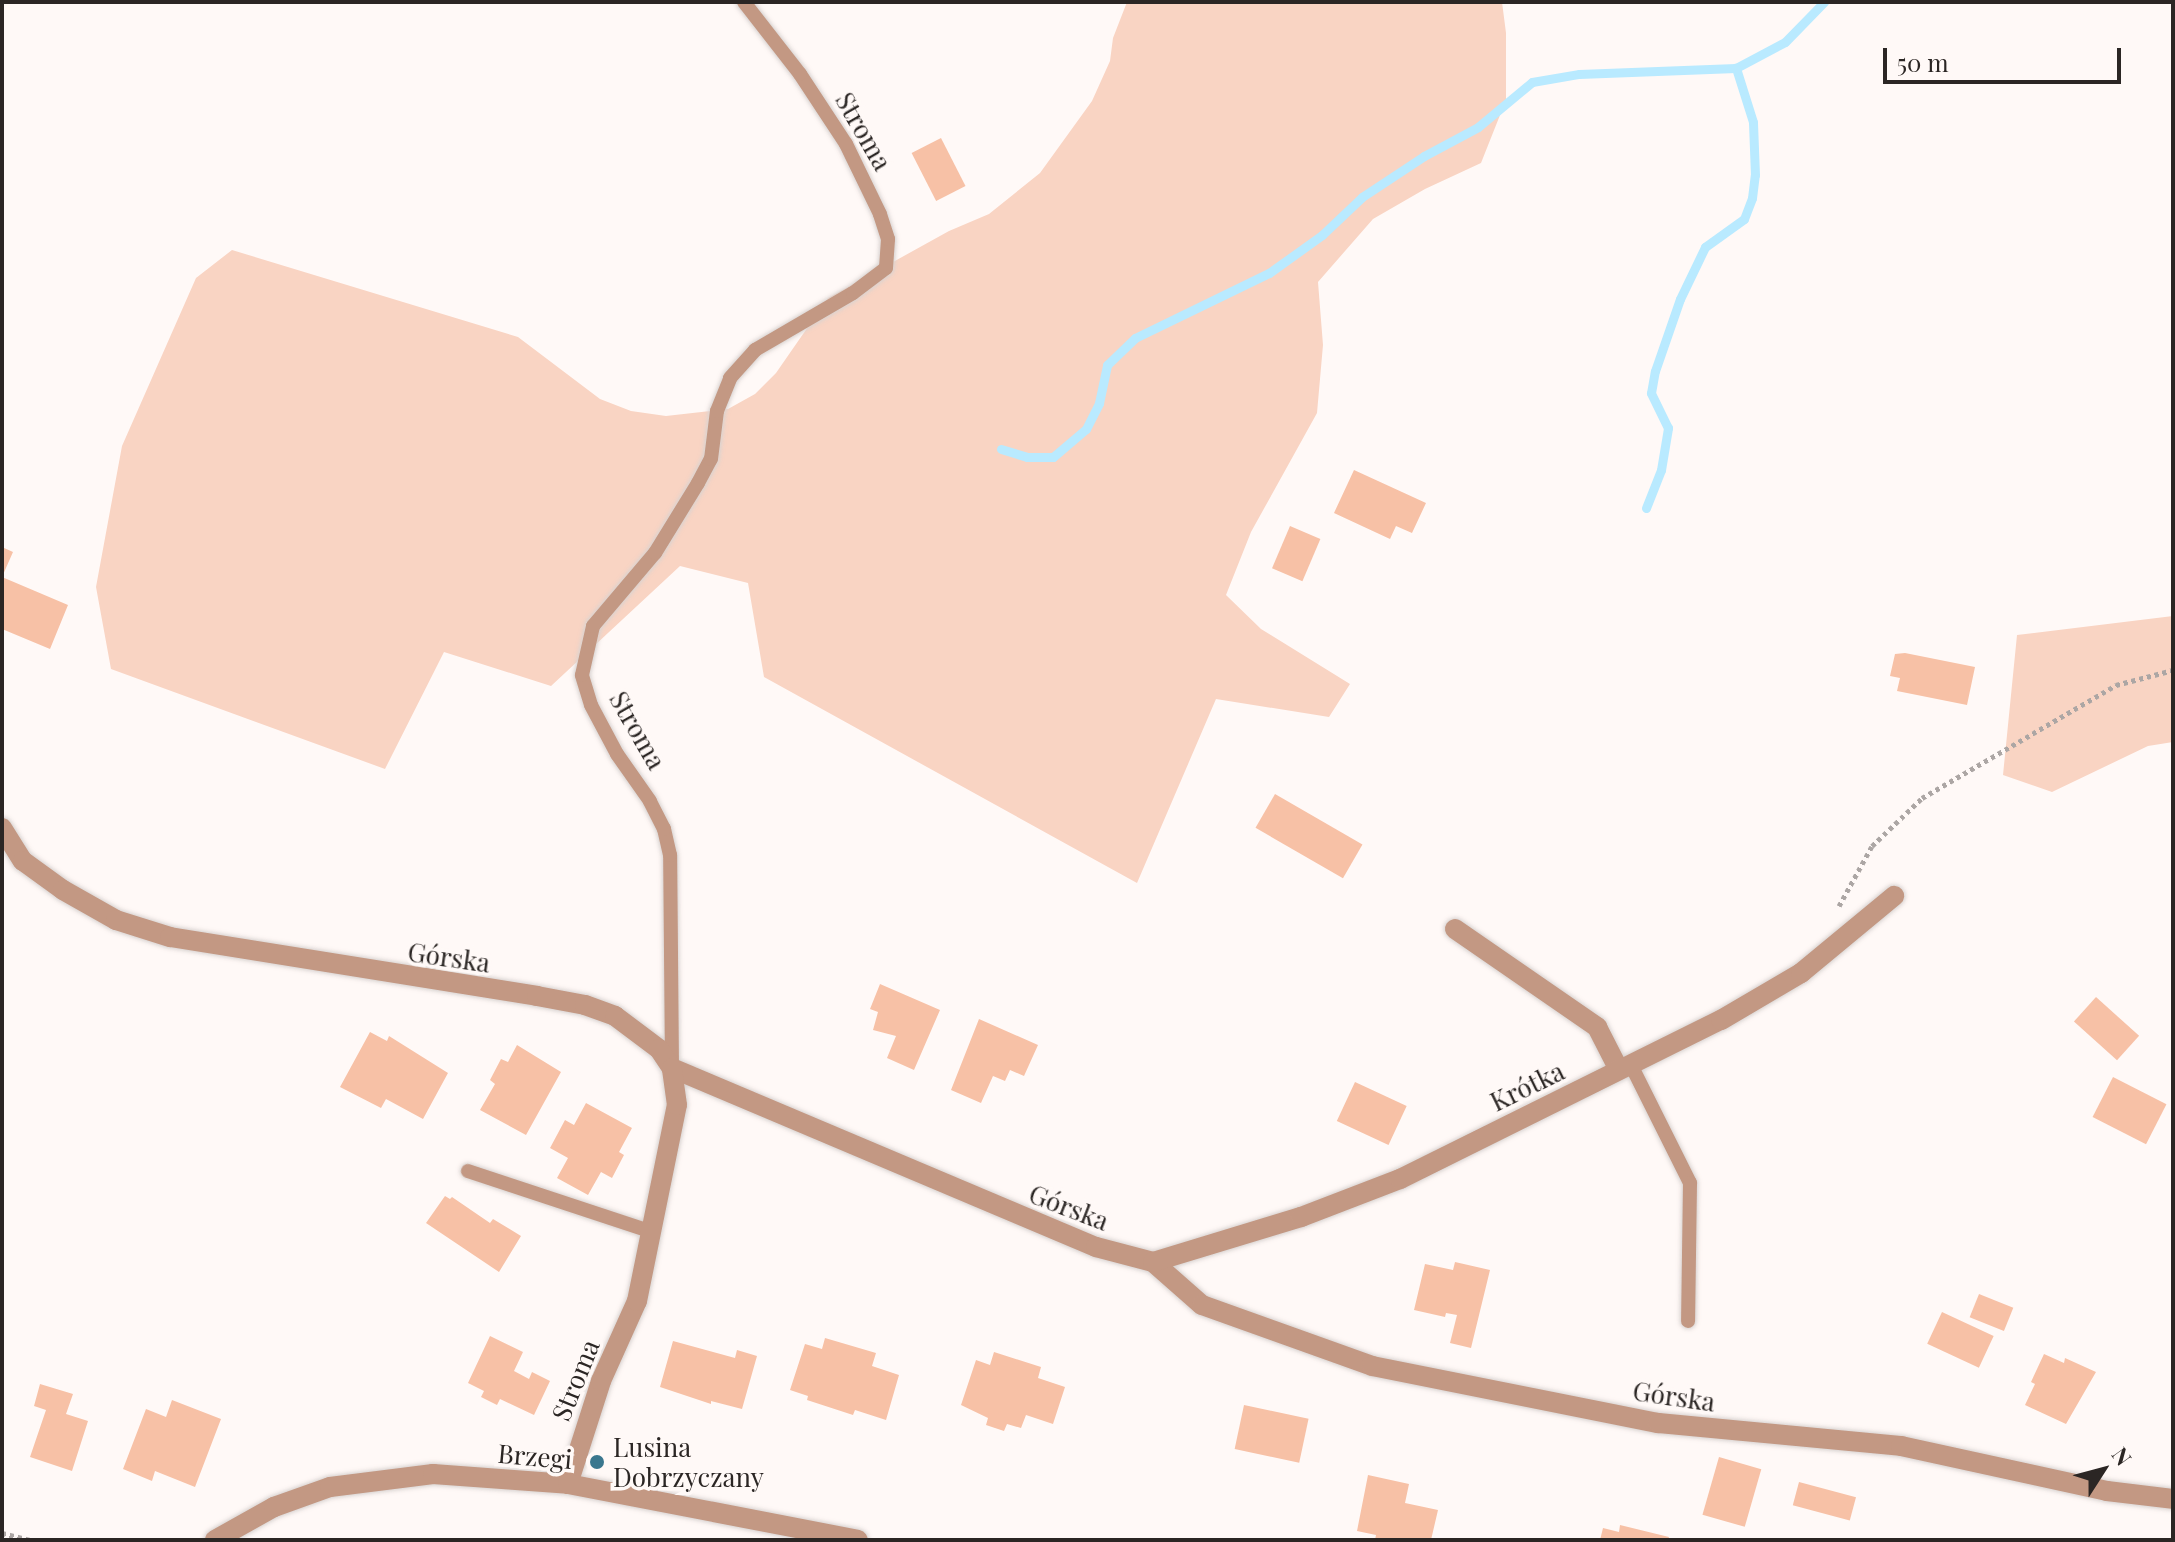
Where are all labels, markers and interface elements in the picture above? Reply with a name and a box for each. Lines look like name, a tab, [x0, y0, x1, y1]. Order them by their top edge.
scale bar	[1887, 32, 2125, 82]
text: 50 m	[1897, 46, 1949, 78]
street label: Stroma	[829, 87, 899, 175]
street label: Stroma	[603, 686, 673, 774]
street label: Górska	[406, 936, 492, 978]
street label: Krótka	[1485, 1055, 1569, 1117]
street label: Górska	[1025, 1178, 1113, 1236]
street label: Stroma	[545, 1335, 605, 1425]
street label: Górska	[1631, 1375, 1717, 1417]
north arrow	[2063, 1430, 2143, 1510]
place label: Lusina Dobrzyczany	[613, 1431, 764, 1492]
street label: Brzegi	[497, 1437, 573, 1475]
text: N	[2106, 1441, 2139, 1471]
marker: Lusina Dobrzyczany	[588, 1453, 606, 1471]

